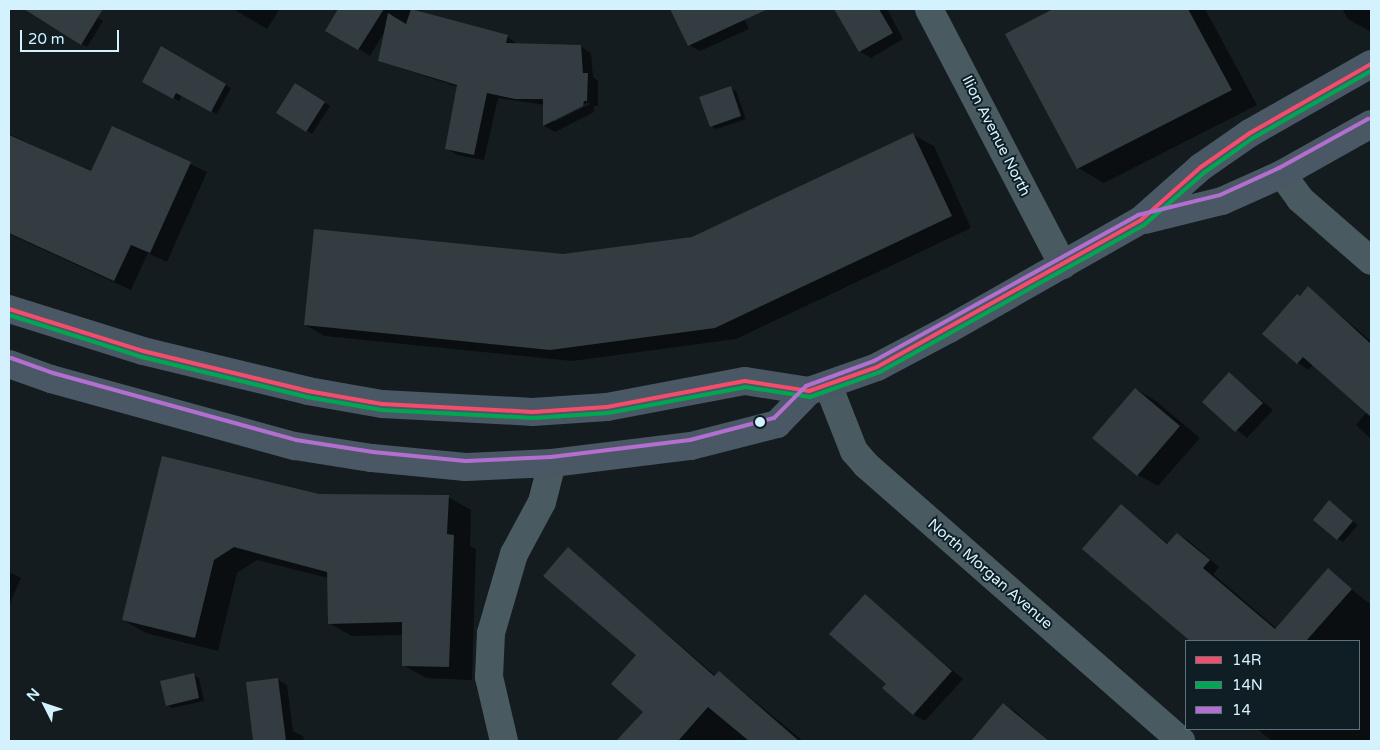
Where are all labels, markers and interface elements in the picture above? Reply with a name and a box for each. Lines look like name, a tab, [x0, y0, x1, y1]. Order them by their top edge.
scale bar	[22, 20, 121, 52]
text: 20 m	[28, 30, 65, 48]
street label: Ilion Avenue North	[958, 73, 1034, 199]
unlabelled marker	[755, 417, 765, 427]
street label: North Morgan Avenue	[924, 515, 1056, 633]
legend	[1185, 640, 1360, 730]
text: 14R	[1232, 651, 1262, 669]
text: 14N	[1232, 676, 1263, 694]
north arrow	[20, 680, 70, 730]
text: N	[23, 685, 43, 705]
text: 14	[1232, 701, 1251, 719]

